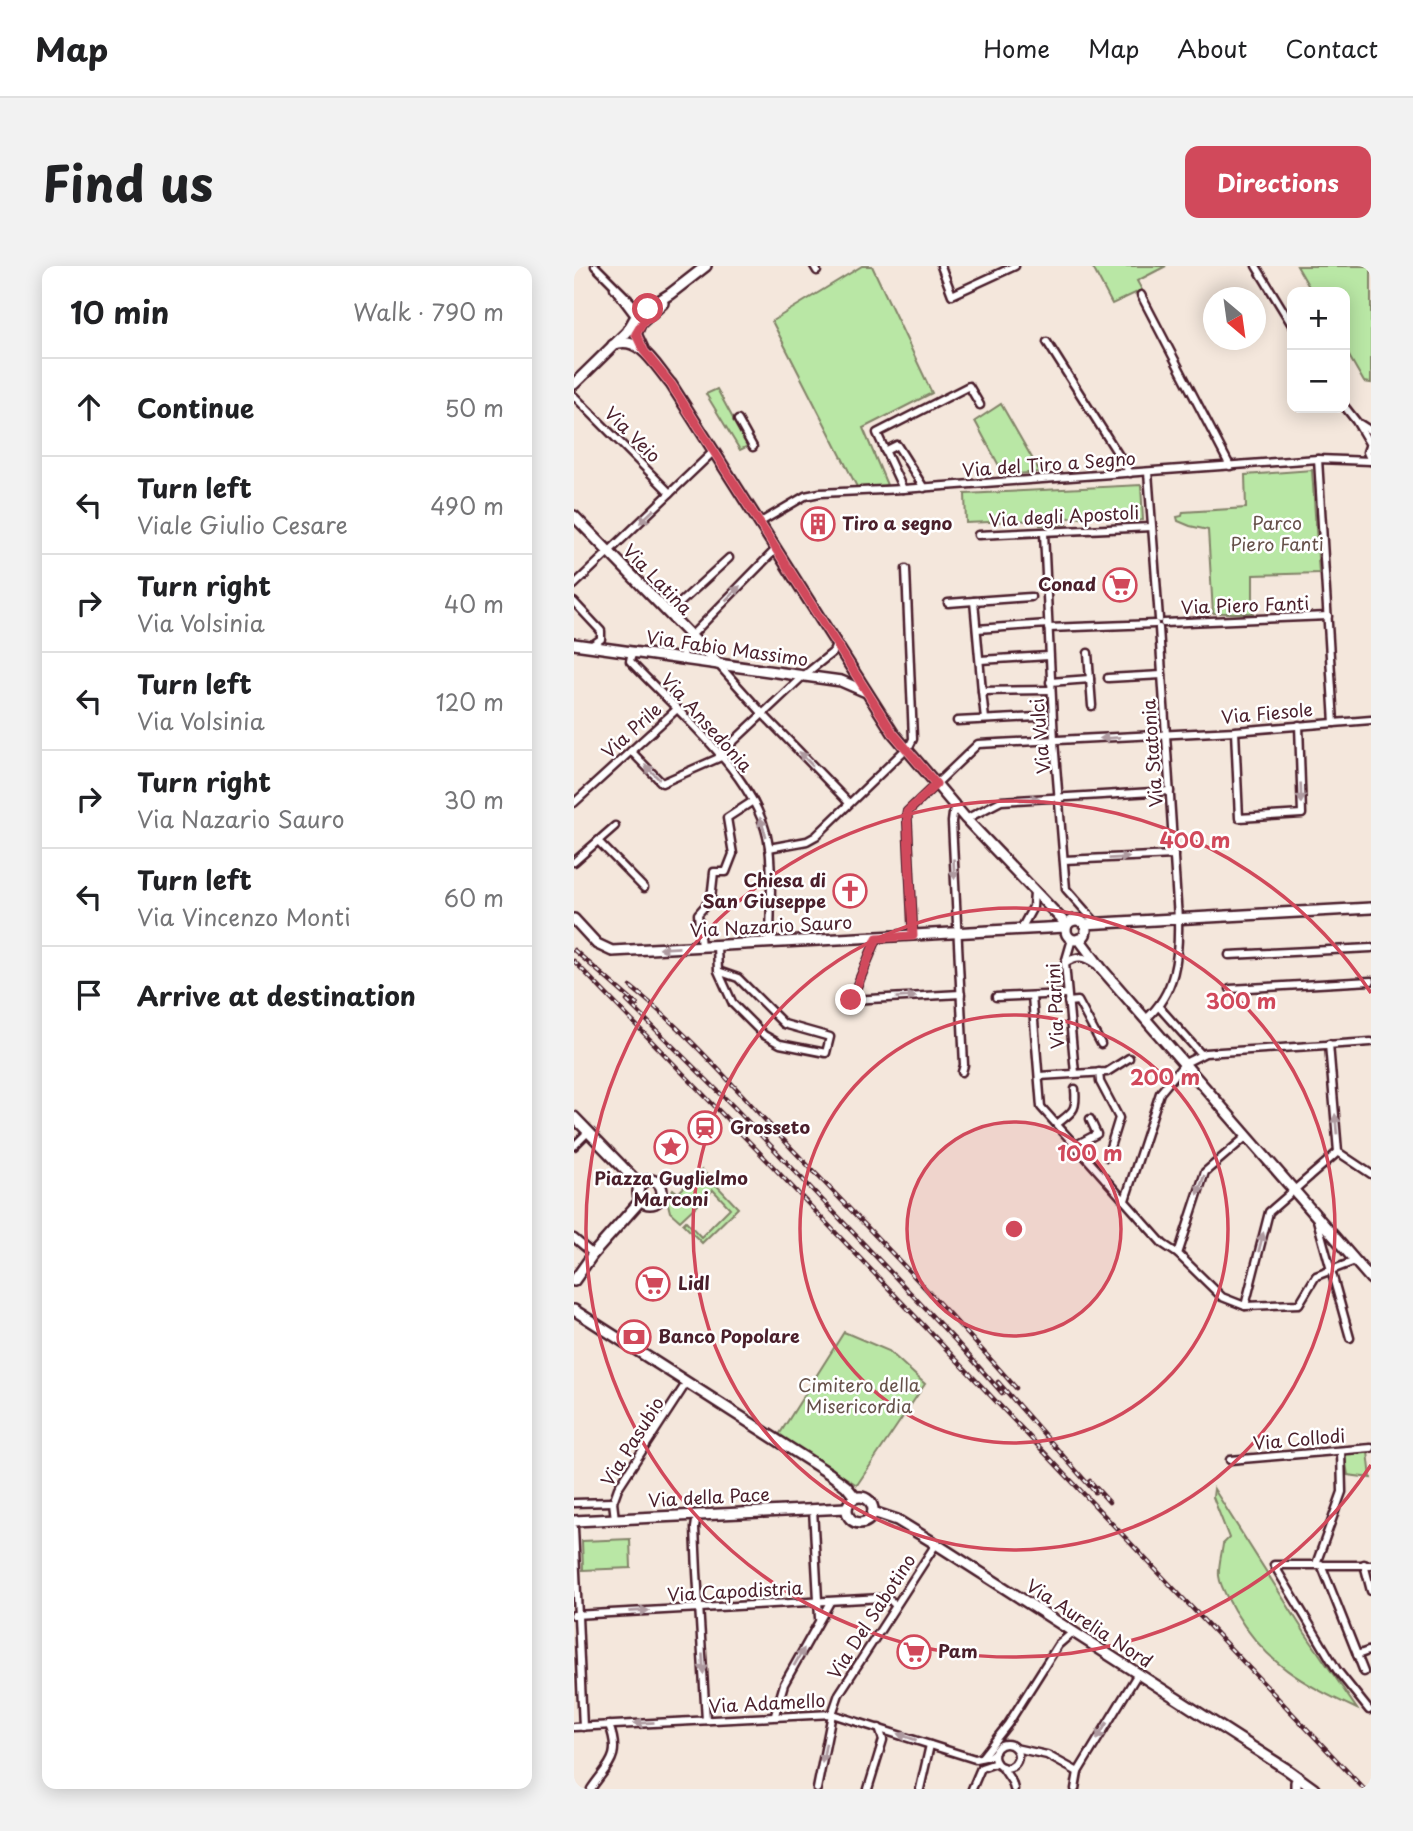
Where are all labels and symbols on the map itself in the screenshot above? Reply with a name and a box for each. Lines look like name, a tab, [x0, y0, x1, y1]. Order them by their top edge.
north arrow	[1203, 287, 1266, 350]
route start	[632, 293, 663, 324]
street label: Via Veio	[599, 400, 667, 468]
street label: Via del Tiro a Segno	[961, 444, 1137, 483]
street label: Via degli Apostoli	[988, 498, 1140, 533]
building icon: Tiro a segno	[799, 505, 837, 543]
one-way arrow	[639, 507, 656, 523]
place label: Tiro a segno	[842, 509, 952, 536]
park label: Parco Piero Fanti	[1230, 509, 1324, 557]
street label: Via Latina	[617, 537, 699, 621]
supermarket icon: Conad	[1101, 566, 1139, 604]
place label: Conad	[1038, 570, 1096, 597]
one-way arrow	[724, 585, 740, 602]
street label: Via Piero Fanti	[1180, 589, 1310, 620]
street label: Via Fabio Massimo	[644, 623, 810, 672]
street label: Via Ansedonia	[655, 666, 759, 778]
street label: Via Prile	[595, 695, 667, 764]
street label: Via Fiesole	[1220, 695, 1314, 730]
street label: Via Vulci	[1023, 697, 1056, 775]
street label: Via Statonia	[1134, 698, 1169, 808]
one-way arrow	[1099, 733, 1121, 744]
one-way arrow	[798, 751, 815, 767]
one-way arrow	[643, 764, 660, 781]
one-way arrow	[1296, 783, 1307, 805]
one-way arrow	[1019, 793, 1041, 804]
one-way arrow	[757, 816, 768, 837]
text: 400 m	[1160, 823, 1230, 855]
one-way arrow	[1108, 852, 1130, 863]
one-way arrow	[949, 859, 960, 881]
place label: Chiesa di San Giuseppe	[703, 866, 826, 914]
church icon: Chiesa di San Giuseppe	[831, 872, 869, 910]
street label: Via Nazario Sauro	[689, 908, 853, 943]
one-way arrow	[658, 943, 680, 954]
street label: Via Parini	[1039, 962, 1070, 1050]
route end	[835, 984, 866, 1015]
text: 300 m	[1206, 984, 1276, 1016]
one-way arrow	[895, 991, 917, 1002]
text: 200 m	[1130, 1060, 1200, 1092]
station icon: Grosseto	[686, 1109, 724, 1147]
one-way arrow	[1330, 1112, 1341, 1134]
place label: Grosseto	[730, 1113, 810, 1140]
place icon: Piazza Guglielmo Marconi	[652, 1128, 690, 1166]
text: 100 m	[1057, 1136, 1123, 1168]
place label: Piazza Guglielmo Marconi	[594, 1164, 748, 1212]
one-way arrow	[1195, 1175, 1206, 1196]
centre of rings	[1002, 1217, 1026, 1241]
one-way arrow	[1256, 1231, 1267, 1253]
supermarket icon: Lidl	[634, 1265, 672, 1303]
place label: Lidl	[678, 1269, 710, 1296]
bank icon: Banco Popolare	[615, 1318, 653, 1356]
place label: Banco Popolare	[658, 1322, 800, 1349]
park label: Cimitero della Misericordia	[798, 1371, 921, 1419]
street label: Via Pasubio	[593, 1391, 670, 1491]
street label: Via Collodi	[1252, 1421, 1346, 1456]
street label: Via della Pace	[647, 1480, 770, 1513]
street label: Via Del Sabotino	[820, 1548, 921, 1684]
street label: Via Aurelia Nord	[1021, 1572, 1158, 1674]
street label: Via Capodistria	[666, 1573, 804, 1608]
one-way arrow	[628, 1605, 650, 1616]
supermarket icon: Pam	[895, 1633, 933, 1671]
place label: Pam	[938, 1637, 978, 1664]
one-way arrow	[793, 1648, 805, 1667]
one-way arrow	[697, 1653, 708, 1675]
street label: Via Adamello	[708, 1686, 826, 1719]
one-way arrow	[633, 1718, 655, 1729]
one-way arrow	[1096, 1721, 1109, 1740]
one-way arrow	[896, 1732, 917, 1743]
one-way arrow	[819, 1742, 830, 1764]

